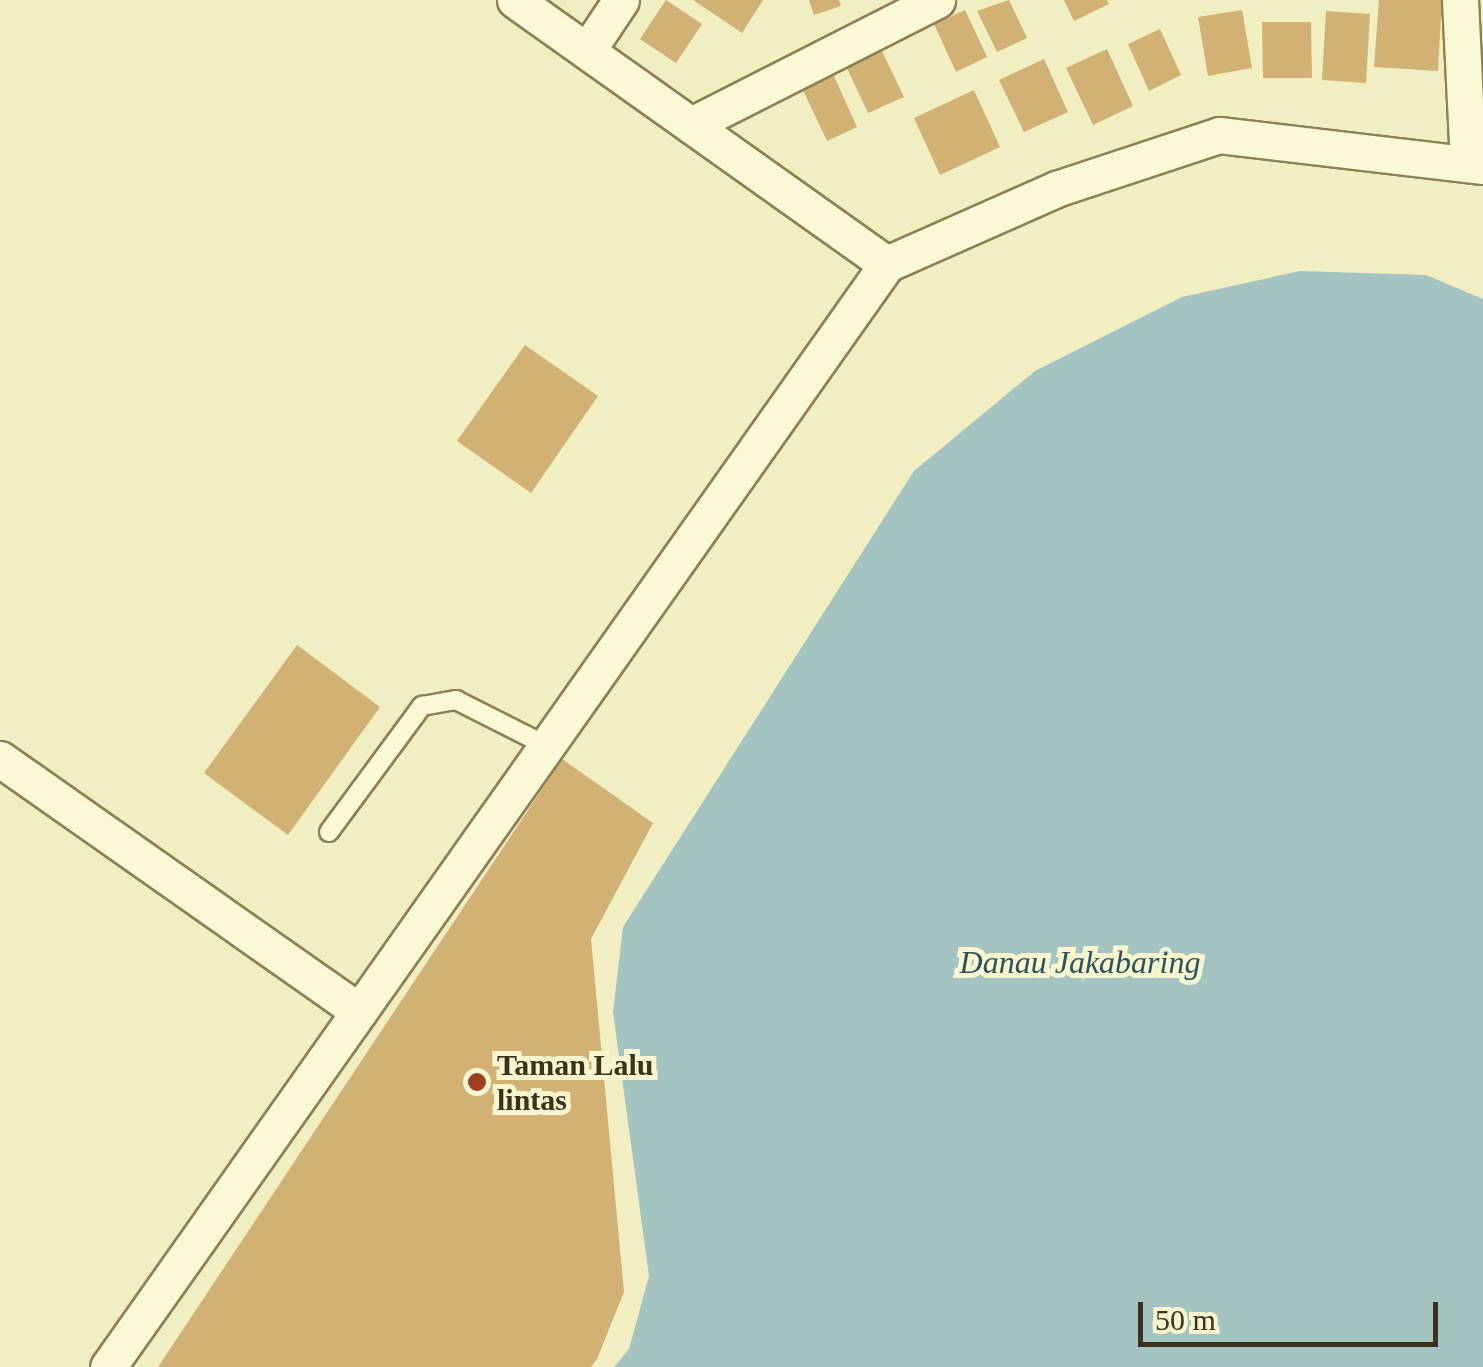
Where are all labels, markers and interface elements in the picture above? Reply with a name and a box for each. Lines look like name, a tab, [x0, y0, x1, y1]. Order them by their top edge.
water label: Danau Jakabaring	[960, 943, 1200, 981]
place label: Taman Lalu lintas	[497, 1047, 653, 1118]
marker: Taman Lalu lintas	[466, 1071, 488, 1093]
scale bar	[1143, 1282, 1443, 1344]
text: 50 m	[1155, 1303, 1216, 1336]

